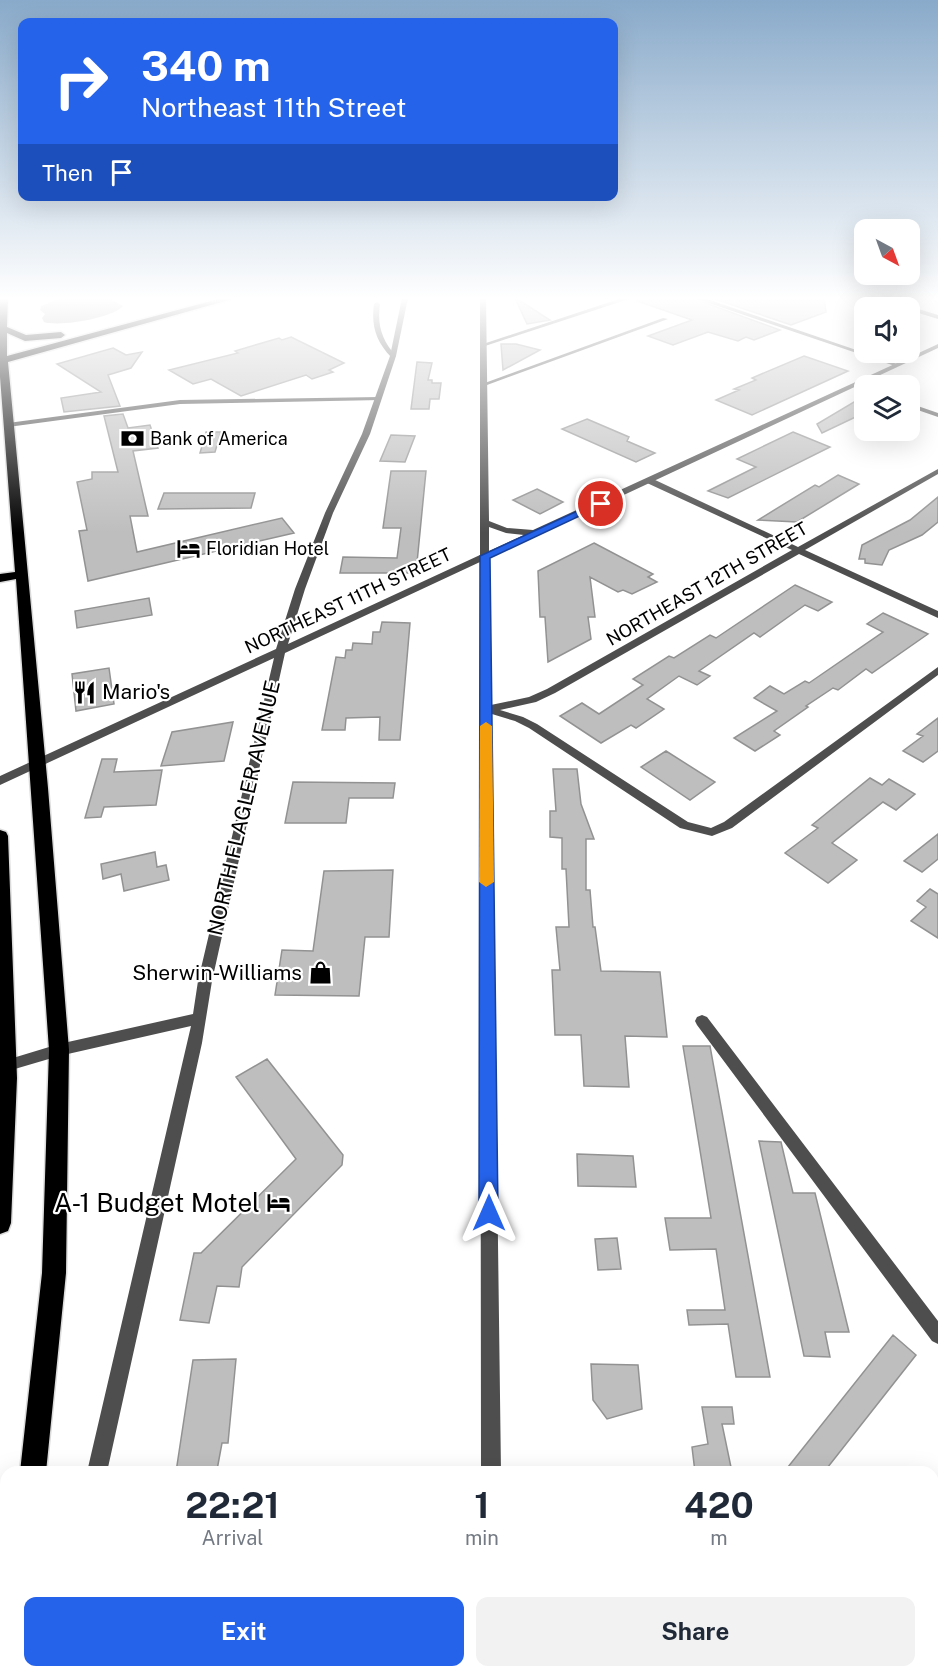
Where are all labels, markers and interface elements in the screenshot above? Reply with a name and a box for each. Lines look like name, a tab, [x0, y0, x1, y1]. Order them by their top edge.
text: 340 m	[141, 41, 271, 90]
icon: right	[42, 42, 120, 120]
text: Northeast 11th Street	[141, 91, 406, 123]
icon: arrive	[105, 156, 138, 189]
text: Then	[42, 160, 93, 186]
north arrow	[854, 219, 920, 285]
map controls	[854, 219, 920, 441]
button: sound	[854, 297, 920, 363]
button: layers	[854, 375, 920, 441]
bank icon: Bank of America	[119, 426, 145, 452]
place label: Bank of America	[150, 428, 288, 449]
pin	[575, 478, 626, 529]
icon: arrive	[584, 487, 617, 520]
street label: NORTHEAST 12TH STREET	[603, 517, 811, 650]
hotel icon: Floridian Hotel	[175, 536, 201, 562]
place label: Floridian Hotel	[206, 538, 329, 559]
street label: NORTHEAST 11TH STREET	[241, 543, 455, 658]
street label: NORTH FLAGLER AVENUE	[202, 678, 285, 938]
restaurant icon: Mario's	[71, 679, 97, 705]
place label: Mario's	[102, 679, 170, 704]
place label: Sherwin-Williams	[132, 960, 302, 985]
shop icon: Sherwin-Williams	[307, 960, 333, 986]
position arrow	[457, 1181, 521, 1245]
place label: A-1 Budget Motel	[54, 1187, 260, 1218]
hotel icon: A-1 Budget Motel	[265, 1190, 291, 1216]
text: 22:21	[185, 1484, 280, 1526]
text: 1	[474, 1484, 490, 1526]
text: 420	[684, 1484, 754, 1526]
text: Arrival	[202, 1526, 263, 1550]
text: min	[465, 1526, 499, 1550]
text: m	[710, 1526, 728, 1550]
button: Exit	[24, 1597, 464, 1666]
button: Share	[476, 1597, 915, 1666]

